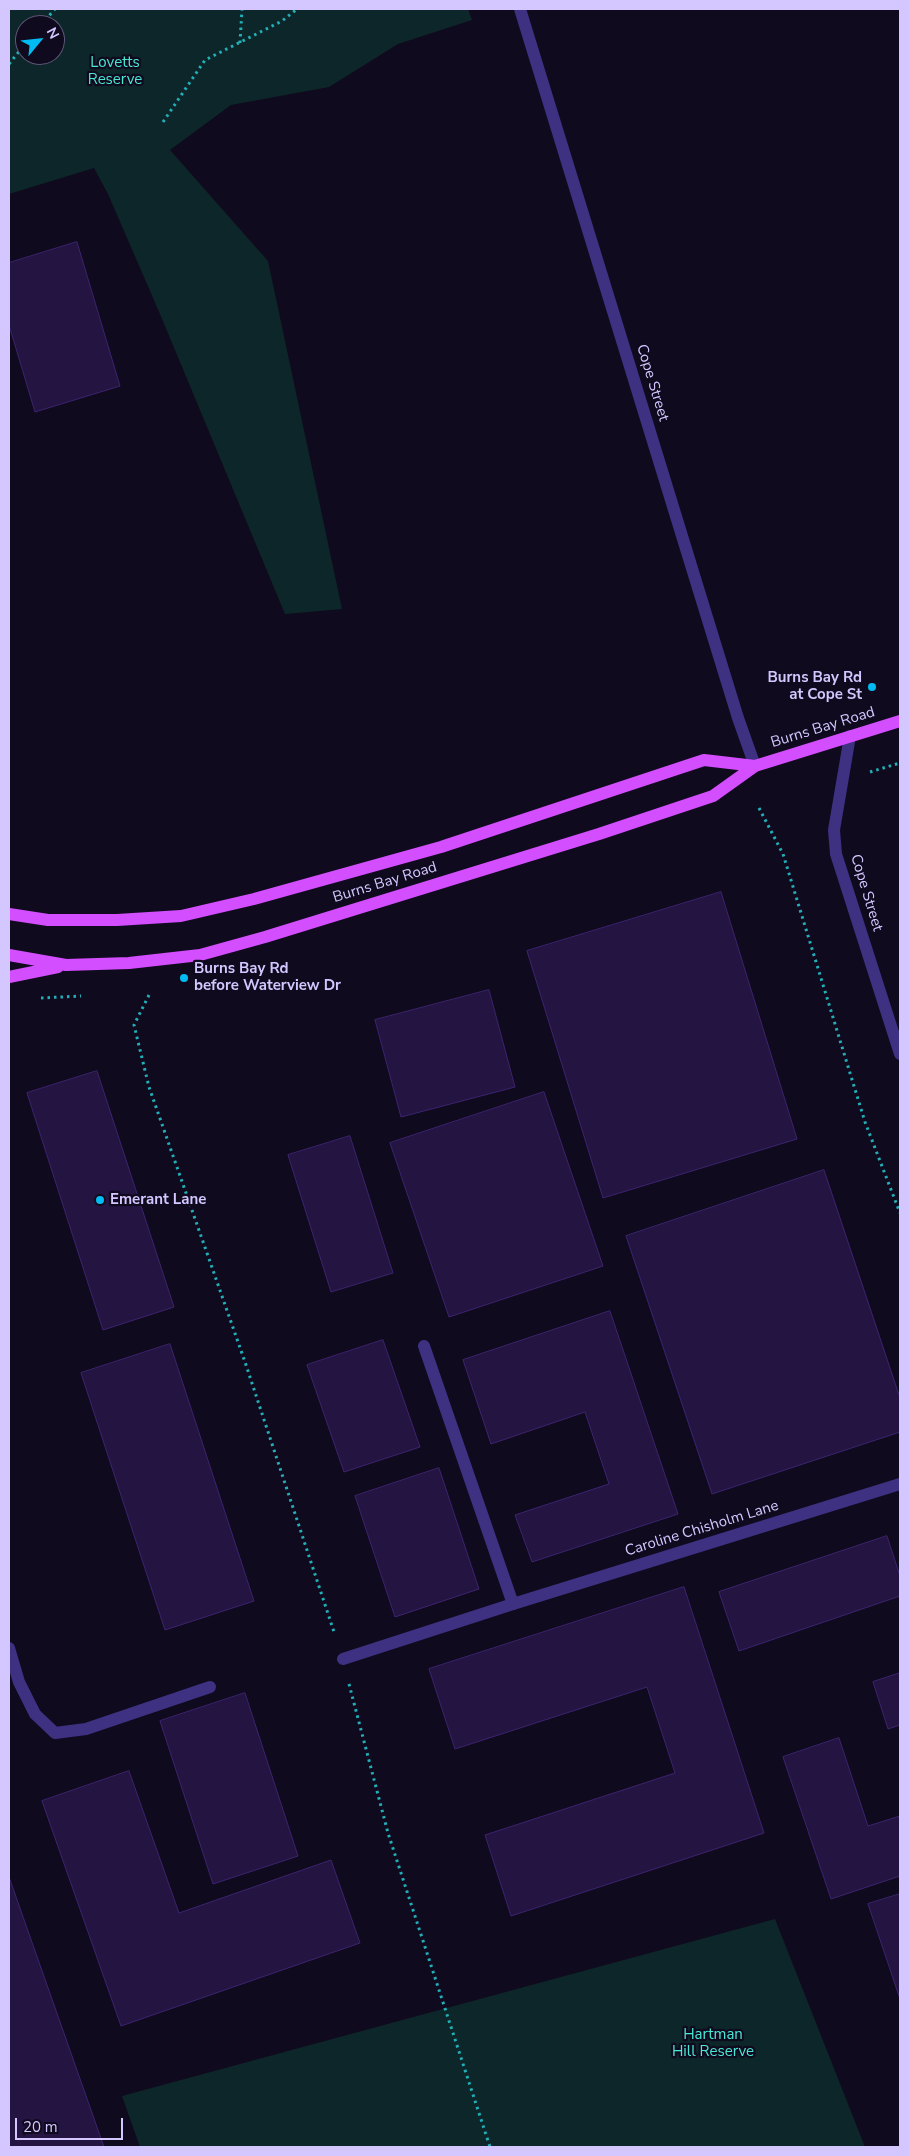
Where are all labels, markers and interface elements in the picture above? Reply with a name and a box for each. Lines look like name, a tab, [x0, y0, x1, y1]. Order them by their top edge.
north arrow	[15, 15, 65, 65]
text: N	[42, 24, 64, 42]
park label: Lovetts Reserve	[88, 54, 142, 89]
street label: Cope Street	[632, 342, 672, 424]
place label: Burns Bay Rd at Cope St	[767, 669, 862, 704]
marker: Burns Bay Rd at Cope St	[866, 681, 878, 693]
street label: Burns Bay Road	[769, 704, 877, 752]
street label: Cope Street	[846, 852, 886, 934]
street label: Burns Bay Road	[331, 859, 439, 907]
place label: Burns Bay Rd before Waterview Dr	[194, 960, 341, 995]
marker: Burns Bay Rd before Waterview Dr	[178, 972, 190, 984]
place label: Emerant Lane	[110, 1191, 206, 1209]
marker: Emerant Lane	[94, 1194, 106, 1206]
street label: Caroline Chisholm Lane	[623, 1497, 781, 1561]
park label: Hartman Hill Reserve	[672, 2026, 754, 2061]
scale bar	[18, 2108, 125, 2140]
text: 20 m	[23, 2117, 58, 2137]

